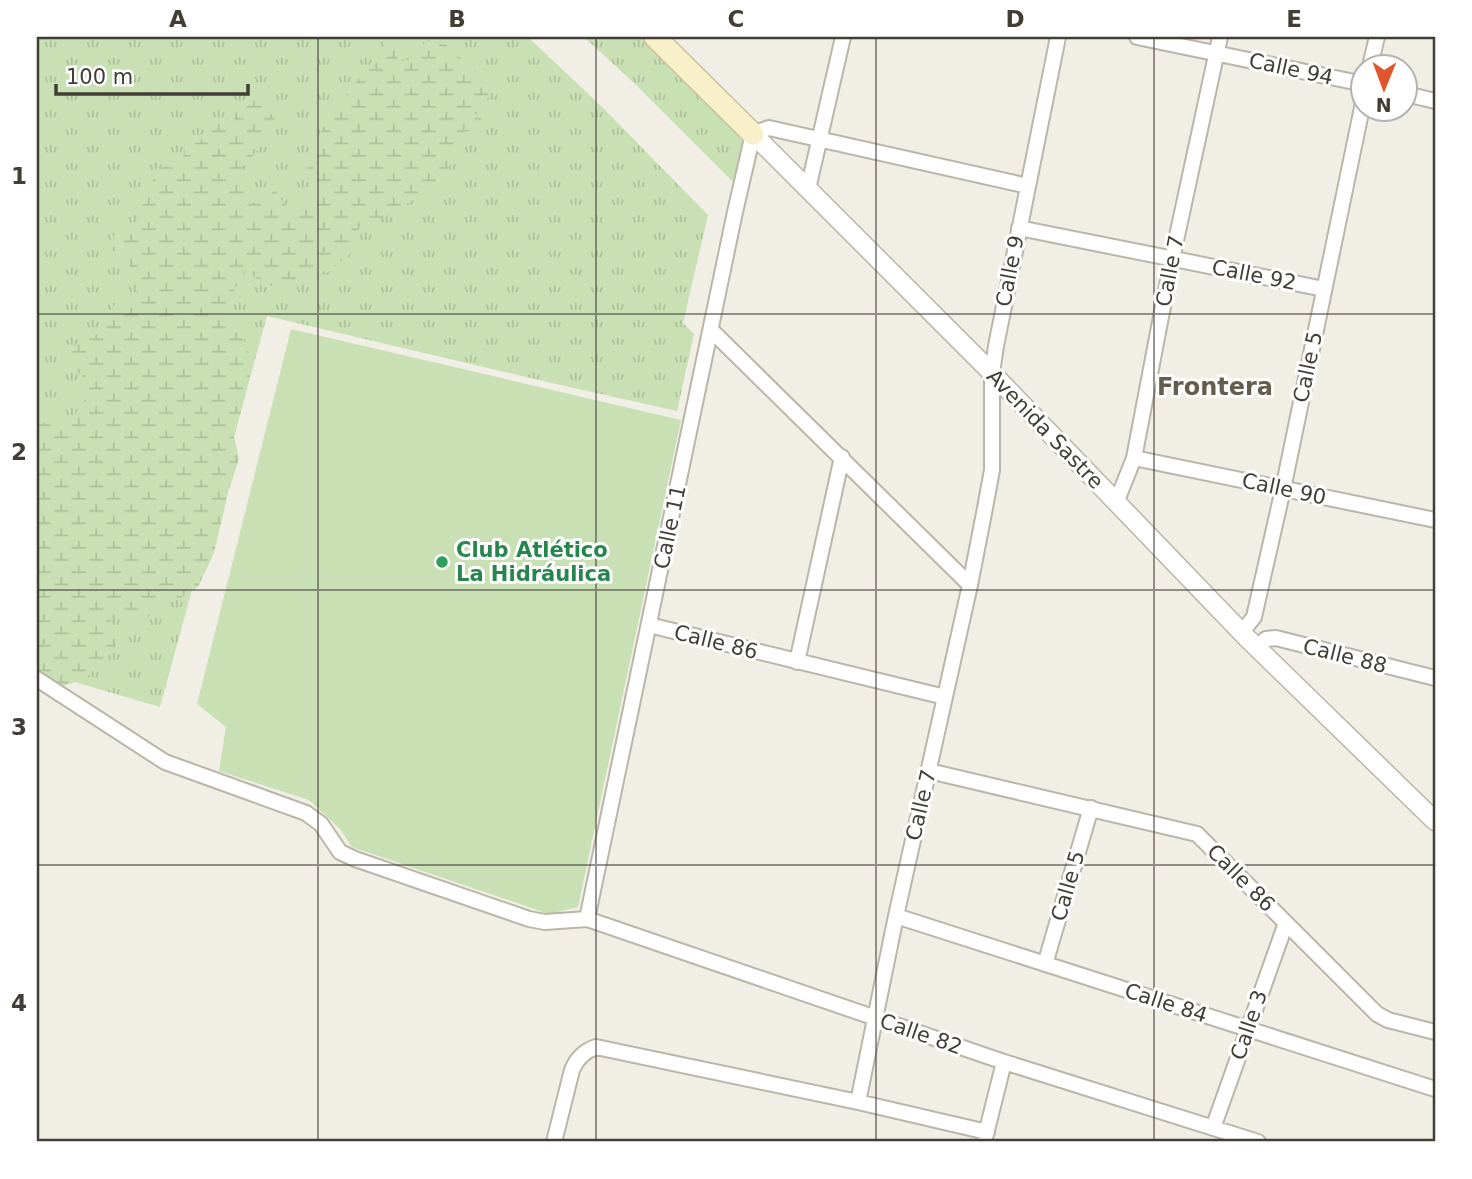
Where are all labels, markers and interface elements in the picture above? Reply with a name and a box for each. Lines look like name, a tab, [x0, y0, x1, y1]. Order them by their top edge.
text: A	[169, 6, 187, 32]
text: B	[448, 6, 466, 32]
text: C	[728, 6, 744, 32]
text: D	[1005, 6, 1025, 32]
text: E	[1286, 6, 1302, 32]
street label: Calle 94	[1247, 48, 1335, 90]
scale bar	[56, 52, 248, 96]
north arrow	[1350, 52, 1420, 122]
text: 100 m	[66, 65, 133, 89]
text: N	[1376, 94, 1392, 116]
text: 1	[11, 163, 27, 189]
street label: Calle 9	[991, 233, 1029, 309]
street label: Calle 7	[1151, 233, 1189, 309]
street label: Calle 92	[1210, 255, 1298, 295]
street label: Calle 5	[1289, 329, 1327, 405]
street label: Avenida Sastre	[982, 364, 1108, 494]
district label: Frontera	[1157, 373, 1273, 401]
text: 2	[11, 439, 27, 465]
street label: Calle 90	[1240, 468, 1328, 510]
street label: Calle 11	[649, 483, 691, 571]
place label: Club Atlético La Hidráulica	[456, 538, 611, 586]
marker: Club Atlético La Hidráulica	[434, 554, 450, 570]
street label: Calle 86	[672, 620, 760, 664]
street label: Calle 88	[1301, 634, 1389, 678]
text: 3	[11, 714, 27, 740]
street label: Calle 7	[901, 767, 941, 843]
street label: Calle 86	[1202, 839, 1280, 917]
street label: Calle 5	[1047, 848, 1089, 924]
street label: Calle 84	[1122, 978, 1210, 1028]
street label: Calle 3	[1226, 987, 1272, 1063]
text: 4	[11, 990, 27, 1016]
street label: Calle 82	[877, 1009, 965, 1059]

